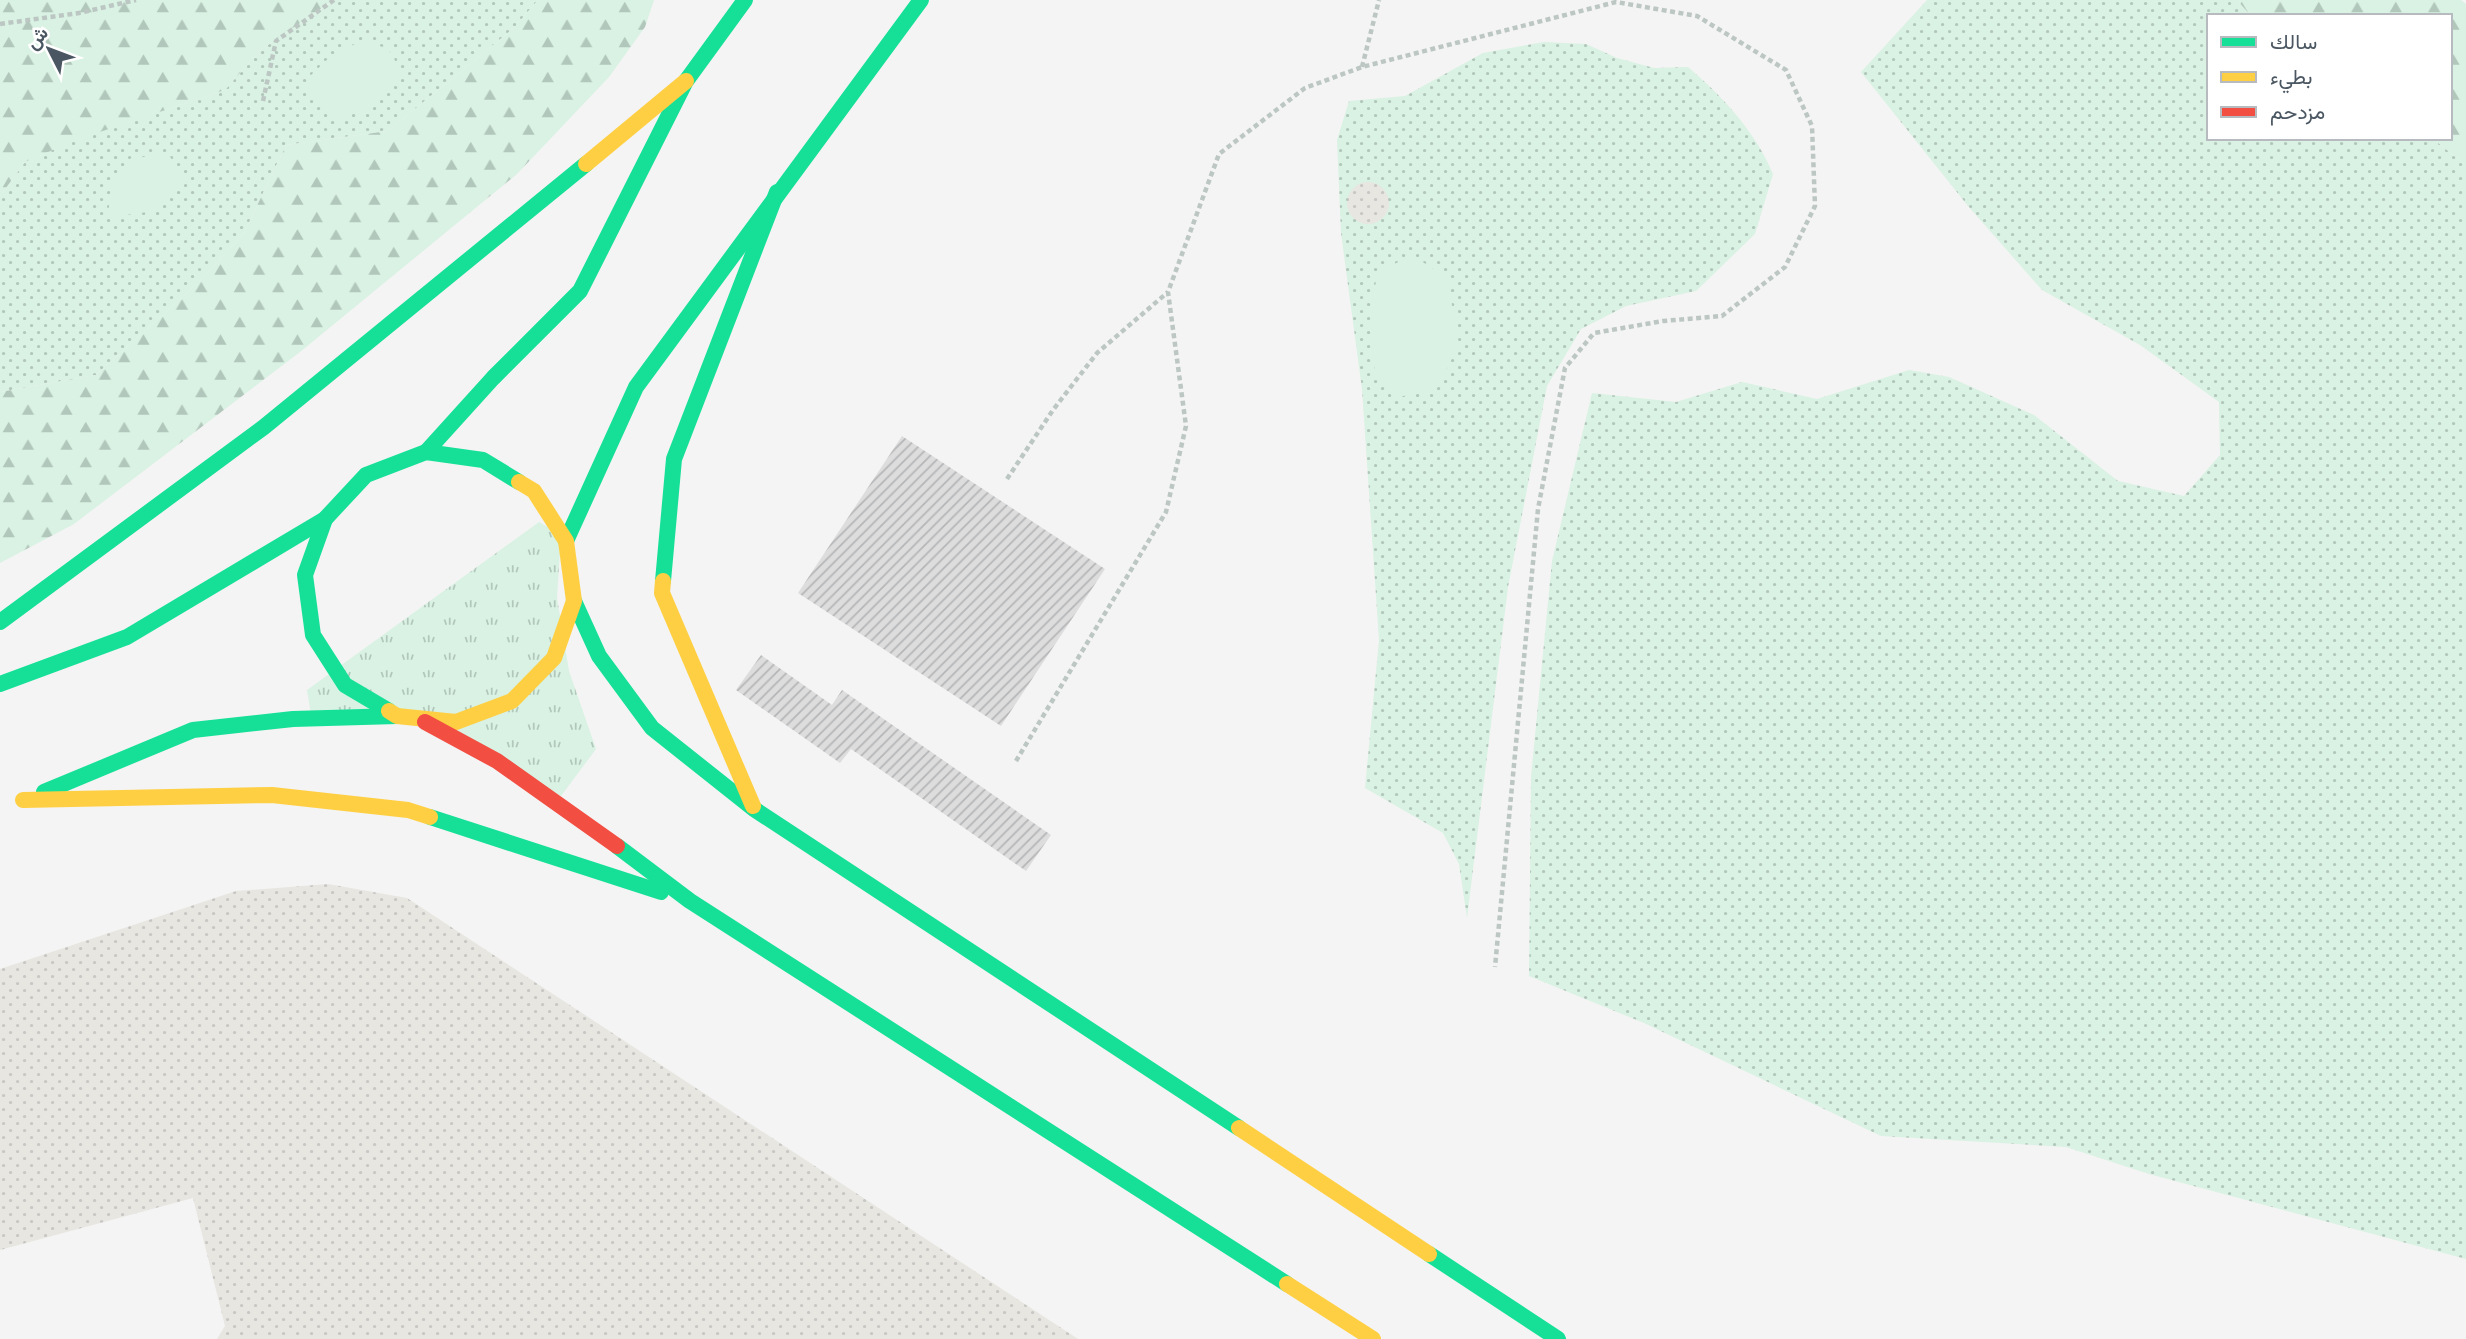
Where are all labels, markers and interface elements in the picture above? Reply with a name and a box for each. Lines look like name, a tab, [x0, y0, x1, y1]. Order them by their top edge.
north arrow	[14, 14, 84, 84]
legend	[2207, 14, 2452, 140]
text: ش	[21, 22, 53, 54]
text: سالك	[2270, 30, 2317, 55]
text: بطيء	[2270, 65, 2313, 94]
text: مزدحم	[2270, 100, 2325, 126]

